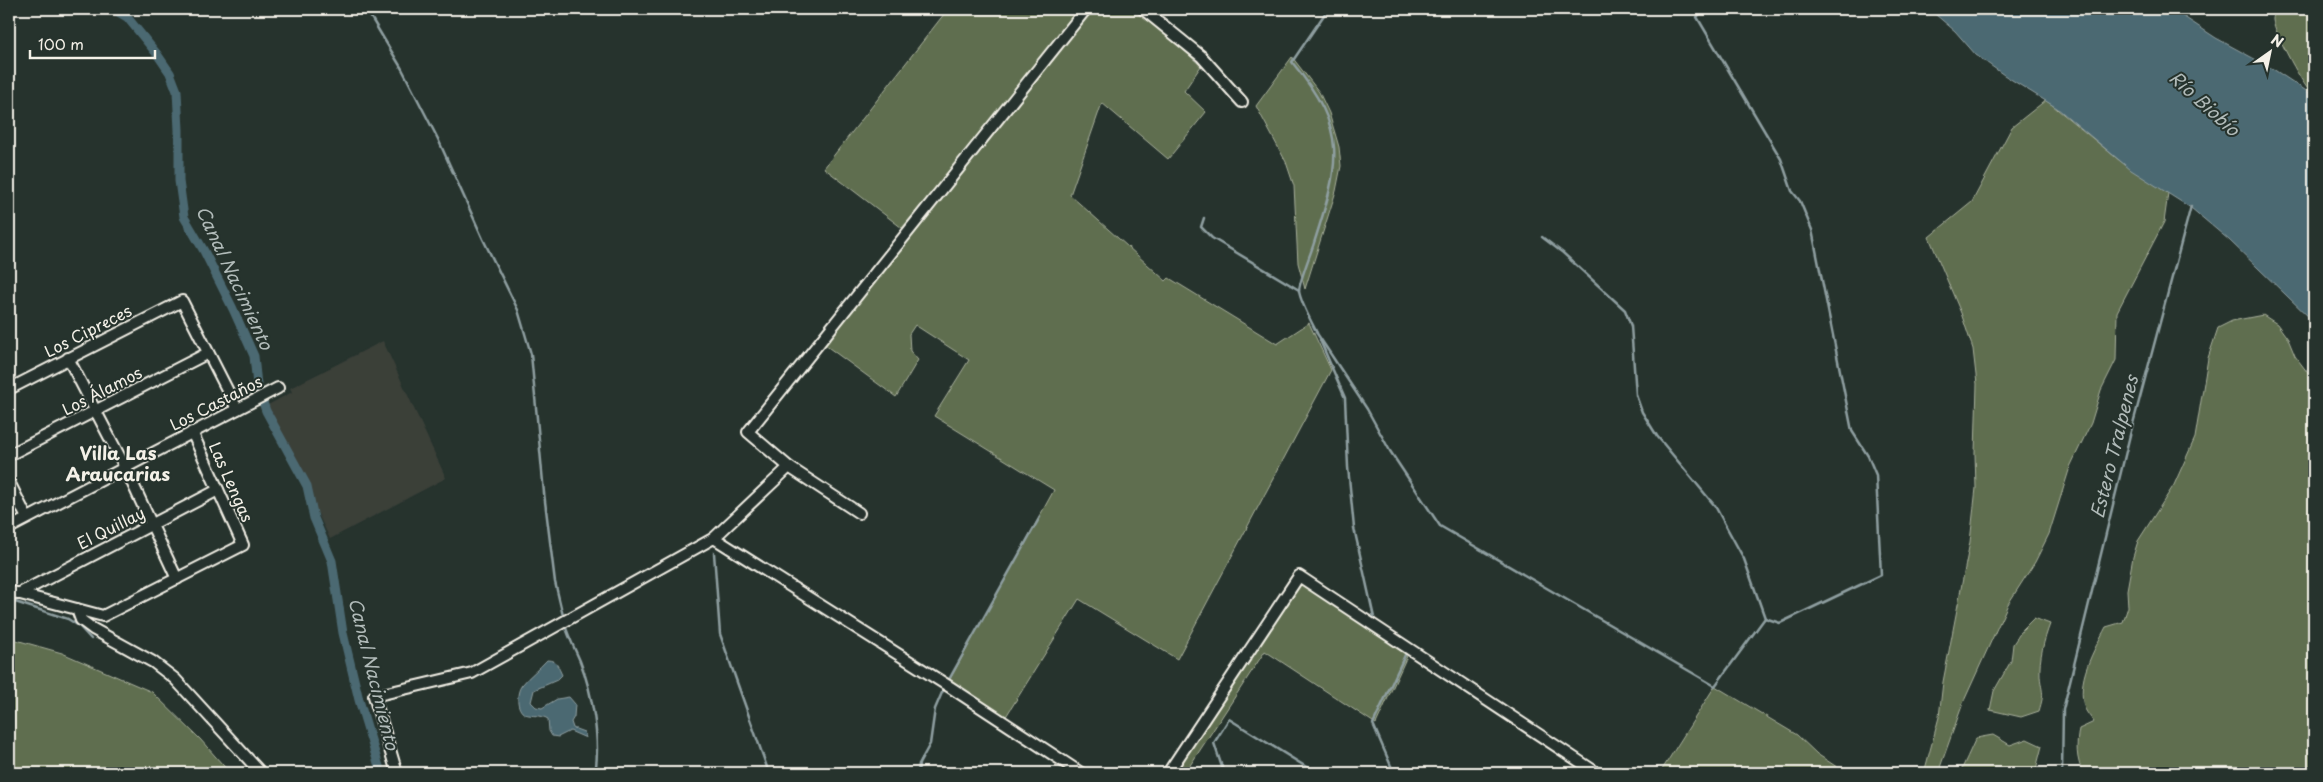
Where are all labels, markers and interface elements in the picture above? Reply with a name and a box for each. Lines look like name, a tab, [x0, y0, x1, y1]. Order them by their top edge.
scale bar	[30, 28, 155, 60]
north arrow	[2246, 28, 2296, 78]
text: N	[2267, 29, 2288, 53]
text: 100 m	[38, 32, 84, 55]
water label: Río Biobío	[2164, 64, 2247, 142]
water label: Canal Nacimiento	[190, 201, 281, 355]
street label: Los Cipreces	[40, 298, 135, 362]
street label: Los Álamos	[57, 360, 146, 421]
street label: Los Castaños	[165, 368, 266, 436]
water label: Estero Tralpenes	[2083, 371, 2145, 521]
street label: Las Lengas	[204, 438, 260, 525]
district label: Villa Las Araucarias	[66, 439, 171, 487]
street label: El Quillay	[72, 500, 149, 554]
water label: Canal Nacimiento	[342, 595, 407, 754]

